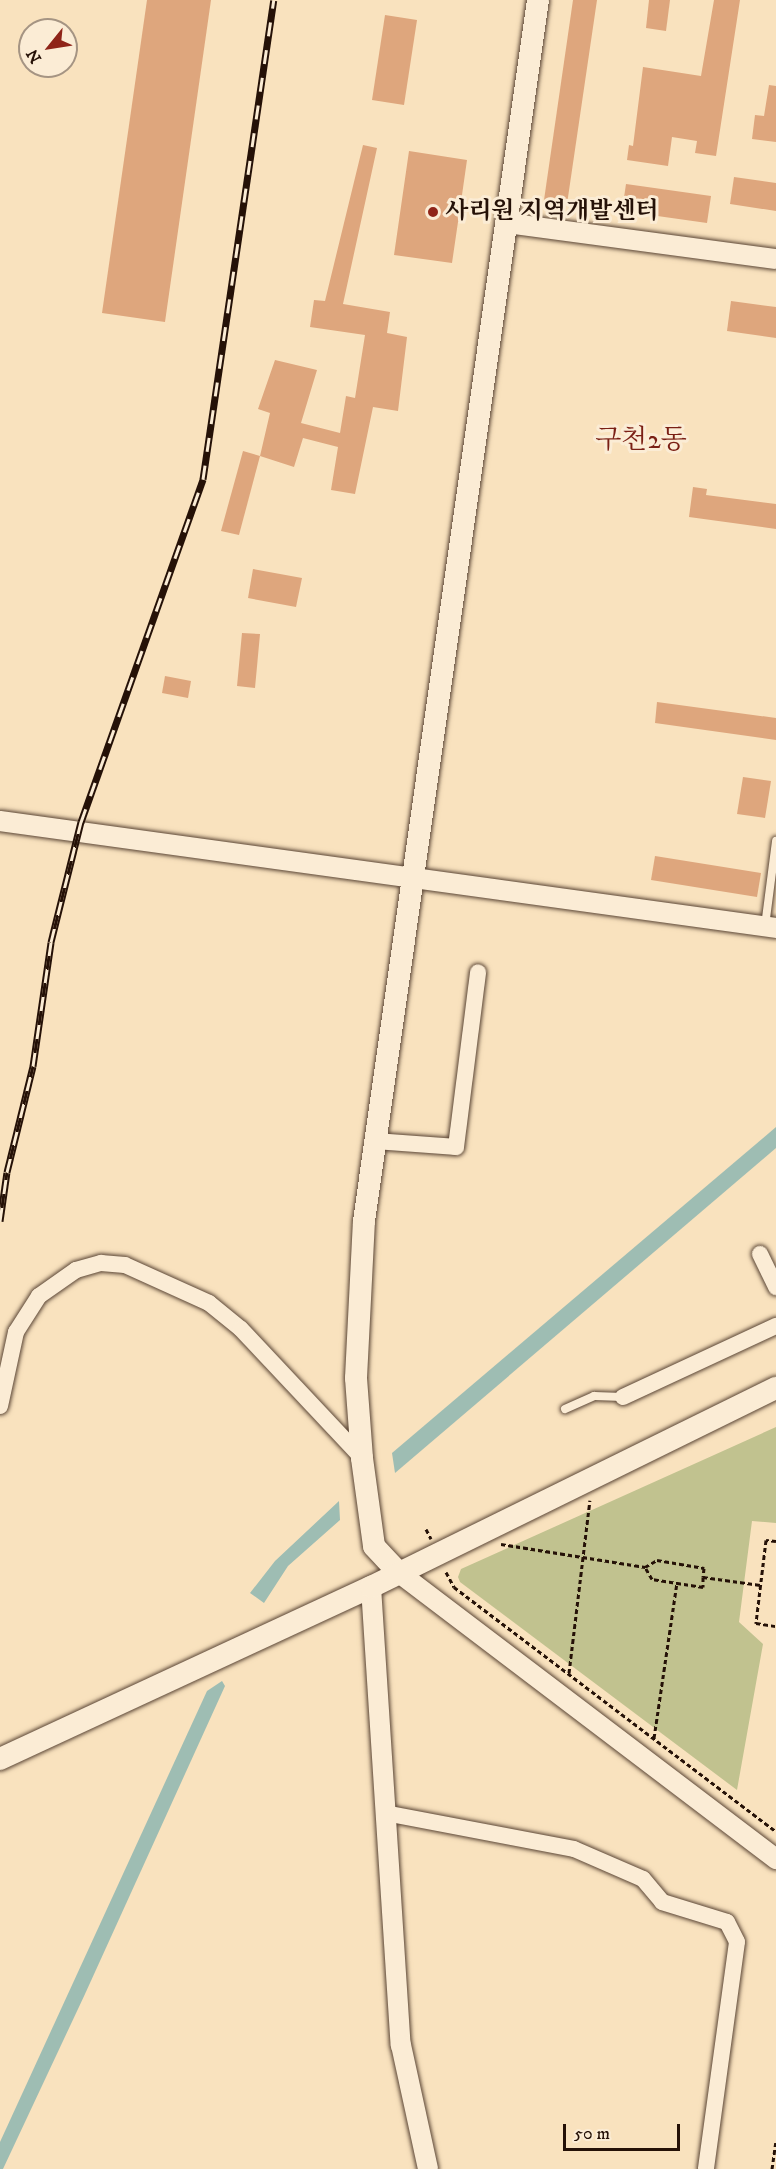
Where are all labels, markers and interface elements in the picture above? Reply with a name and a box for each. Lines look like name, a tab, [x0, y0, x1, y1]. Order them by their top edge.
north arrow	[18, 18, 78, 78]
text: N	[22, 45, 46, 67]
place label: 사리원 지역개발센터	[445, 198, 659, 226]
marker: 사리원 지역개발센터	[426, 205, 440, 219]
district label: 구천2동	[595, 425, 687, 457]
scale bar	[566, 2112, 683, 2150]
text: 50 m	[574, 2123, 610, 2145]

